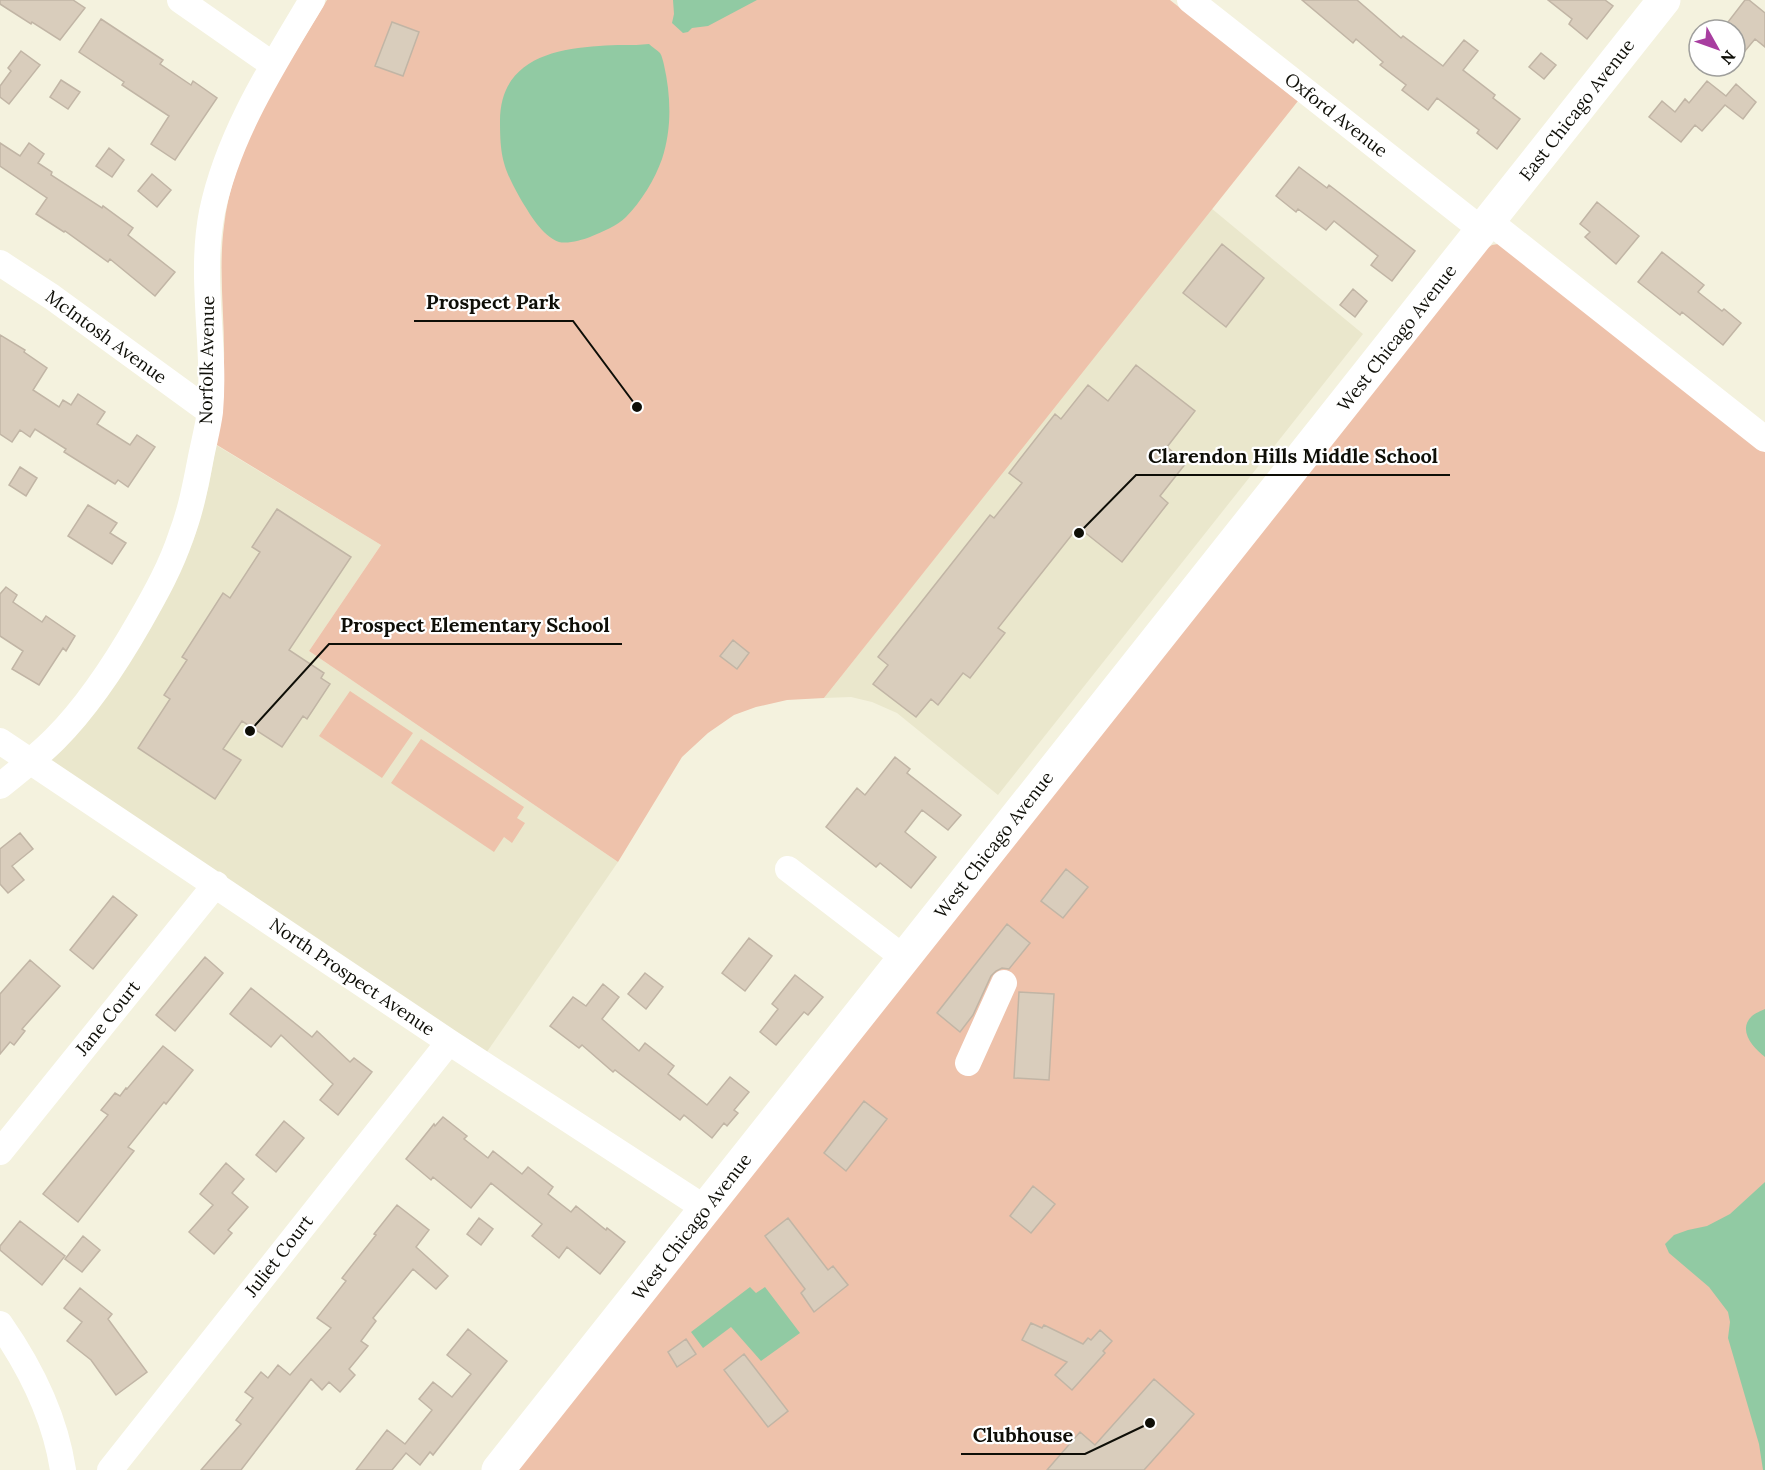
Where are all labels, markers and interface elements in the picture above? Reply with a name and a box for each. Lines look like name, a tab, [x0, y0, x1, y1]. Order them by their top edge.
north arrow	[1687, 18, 1747, 78]
street label: East Chicago Avenue	[1514, 34, 1639, 185]
text: N	[1717, 46, 1740, 69]
street label: Oxford Avenue	[1280, 67, 1393, 162]
street label: West Chicago Avenue	[1332, 259, 1461, 416]
callout: Prospect Park	[414, 283, 573, 321]
street label: McIntosh Avenue	[41, 285, 172, 389]
text: Prospect Park	[426, 289, 560, 314]
street label: Norfolk Avenue	[194, 295, 219, 425]
callout: Clarendon Hills Middle School	[1136, 437, 1450, 475]
text: Clarendon Hills Middle School	[1148, 443, 1438, 468]
callout: Prospect Elementary School	[329, 606, 622, 644]
text: Prospect Elementary School	[340, 612, 610, 637]
street label: West Chicago Avenue	[929, 766, 1058, 923]
street label: North Prospect Avenue	[265, 913, 440, 1041]
street label: Jane Court	[70, 975, 145, 1061]
street label: West Chicago Avenue	[627, 1148, 756, 1305]
street label: Juliet Court	[239, 1210, 318, 1302]
callout: Clubhouse	[961, 1416, 1085, 1454]
text: Clubhouse	[973, 1422, 1073, 1447]

